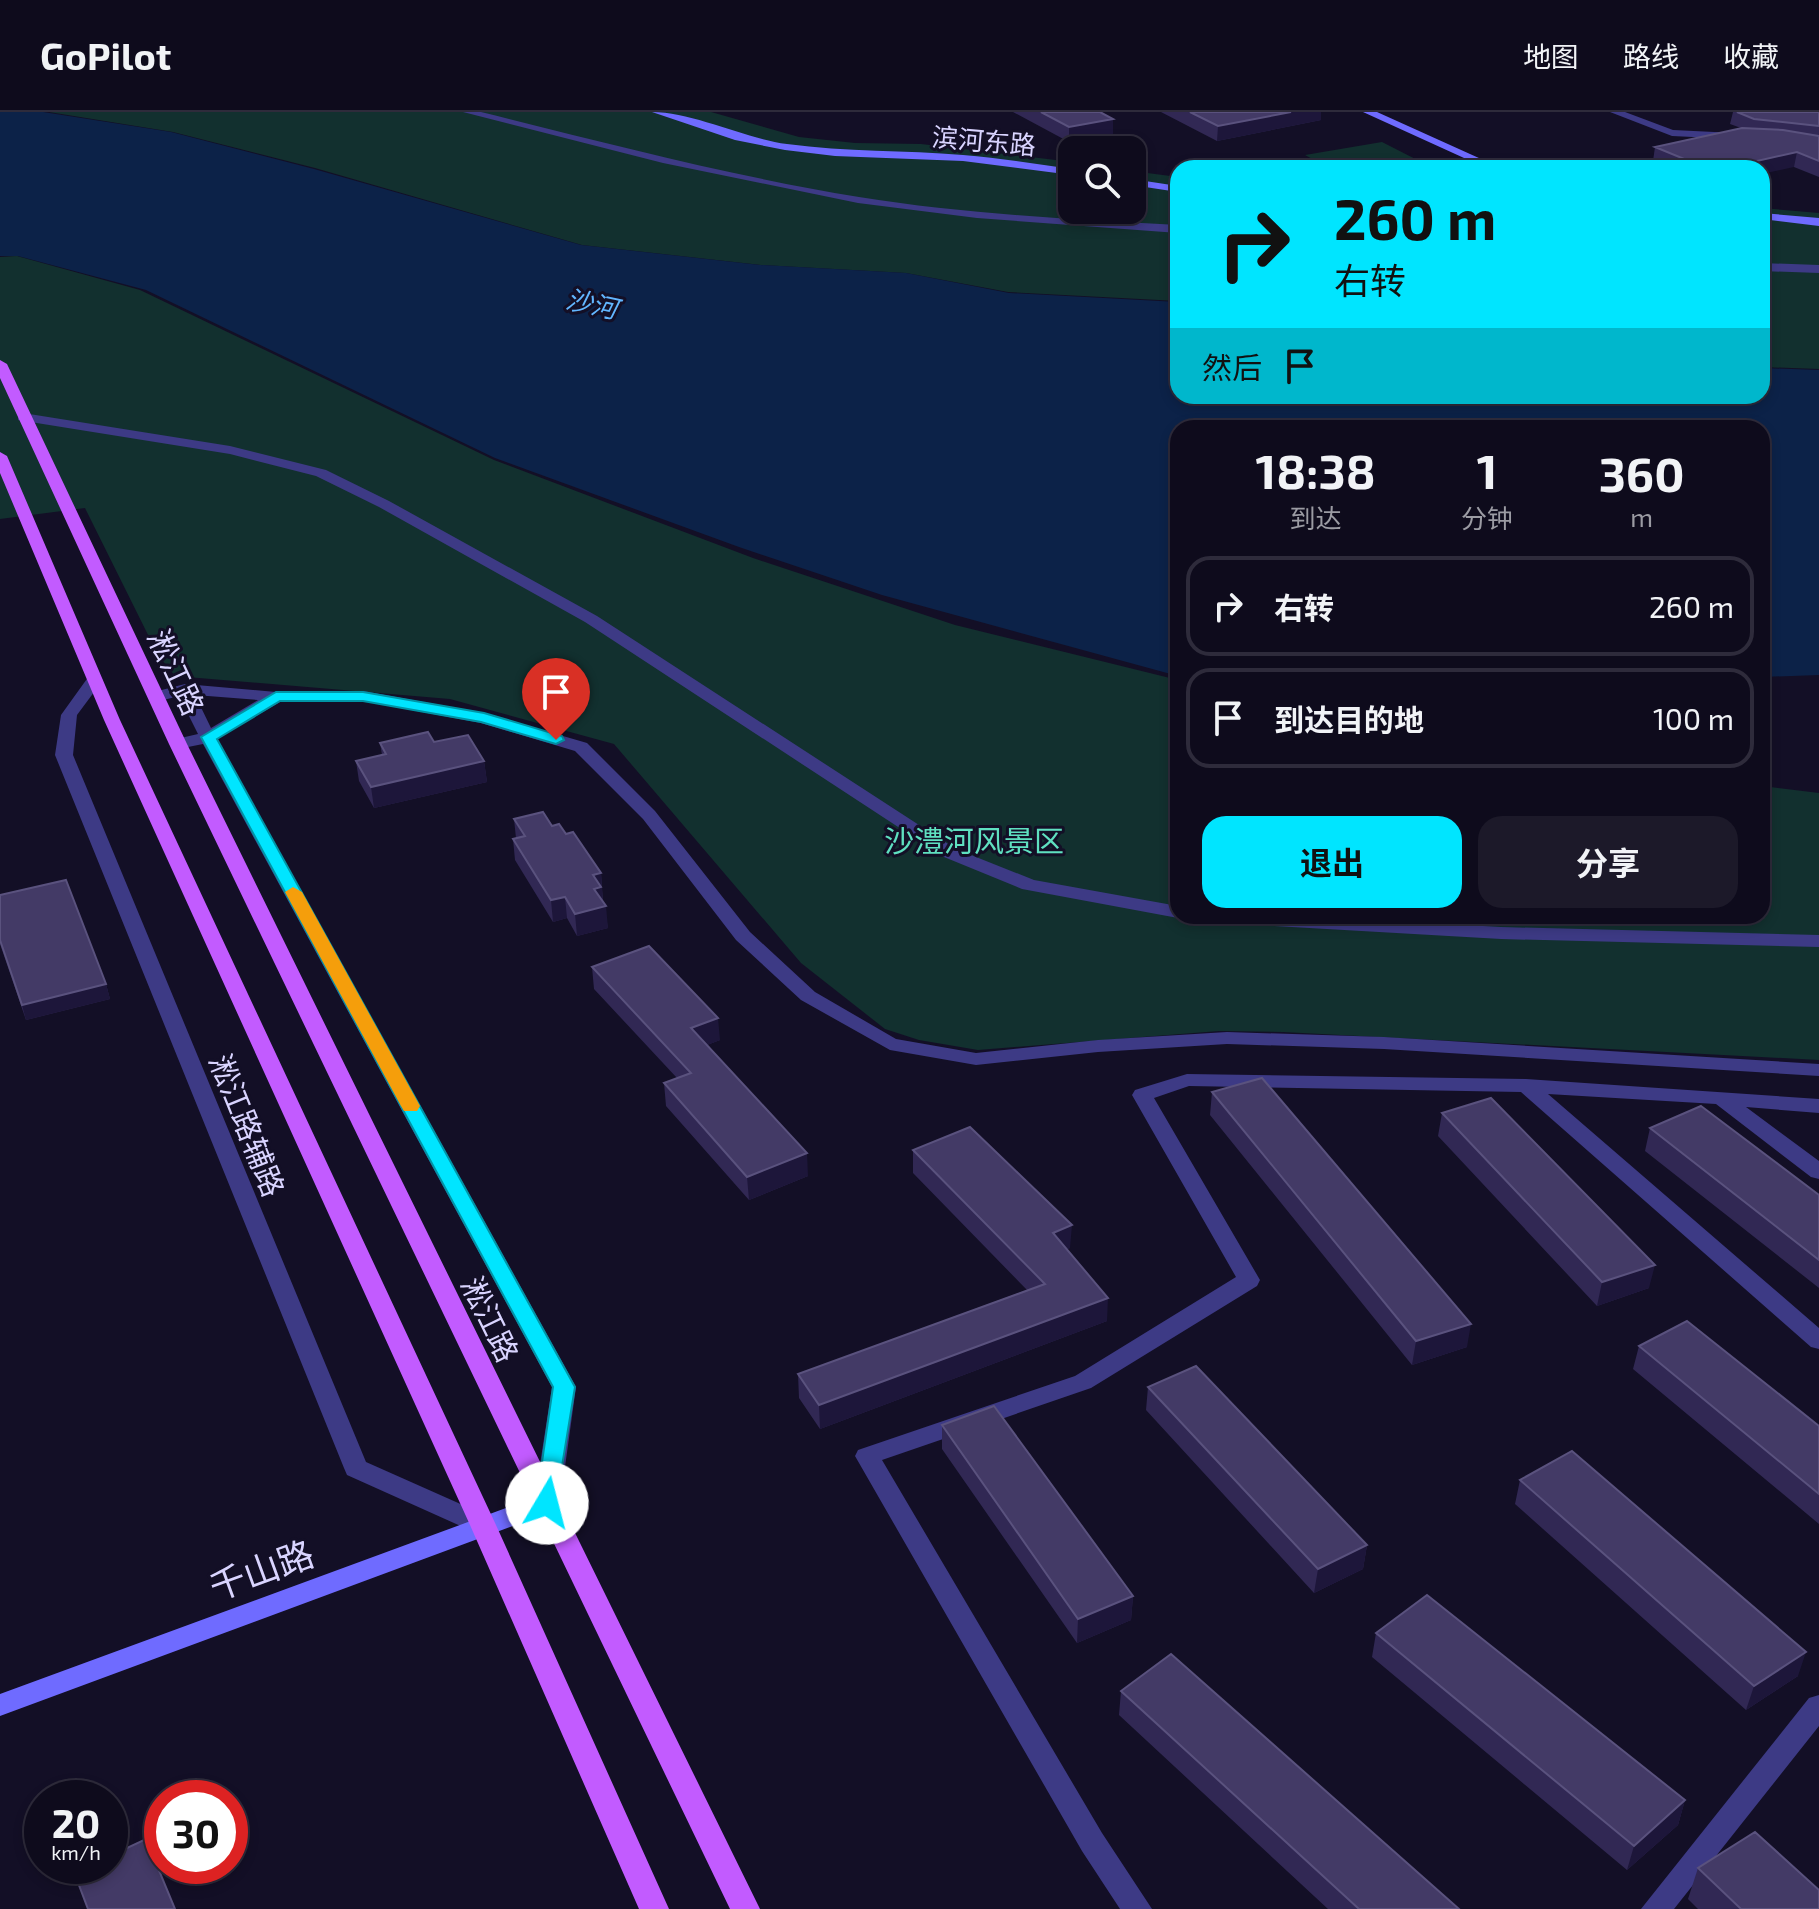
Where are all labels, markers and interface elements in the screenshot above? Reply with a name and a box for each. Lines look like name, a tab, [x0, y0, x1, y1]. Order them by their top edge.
text: GoPilot	[40, 32, 171, 78]
text: 地图	[1523, 39, 1579, 73]
text: 路线	[1623, 39, 1679, 73]
text: 收藏	[1723, 39, 1779, 73]
street label: 滨河东路	[931, 120, 1037, 160]
map controls	[1058, 136, 1146, 224]
button: search	[1058, 136, 1146, 224]
text: 260 m	[1334, 184, 1496, 251]
icon: right	[1202, 192, 1306, 296]
text: 右转	[1334, 258, 1406, 301]
water label: 沙河	[563, 282, 626, 325]
icon: arrive	[1278, 344, 1322, 388]
text: 然后	[1202, 349, 1262, 385]
text: 18:38	[1256, 441, 1376, 499]
text: 1	[1477, 441, 1497, 499]
text: 360	[1599, 444, 1684, 502]
text: m	[1630, 501, 1653, 532]
text: 到达	[1290, 502, 1342, 533]
text: 分钟	[1461, 502, 1513, 533]
icon: right	[1206, 584, 1250, 628]
text: 260 m	[1649, 588, 1734, 624]
text: 右转	[1274, 589, 1334, 625]
street label: 淞江路	[142, 624, 212, 720]
pin	[522, 658, 590, 740]
icon: arrive	[534, 670, 578, 714]
icon: arrive	[1206, 696, 1250, 740]
text: 100 m	[1653, 700, 1734, 736]
text: 到达目的地	[1274, 701, 1424, 737]
button: 退出	[1202, 816, 1462, 908]
button: 分享	[1478, 816, 1738, 908]
park label: 沙澧河风景区	[884, 822, 1064, 858]
street label: 淞江路辅路	[203, 1049, 293, 1201]
street label: 淞江路	[455, 1271, 527, 1367]
position arrow	[505, 1461, 589, 1545]
street label: 千山路	[203, 1530, 319, 1608]
speed limit sign: 30	[144, 1780, 248, 1884]
text: 20	[52, 1798, 100, 1846]
text: km/h	[51, 1840, 101, 1864]

